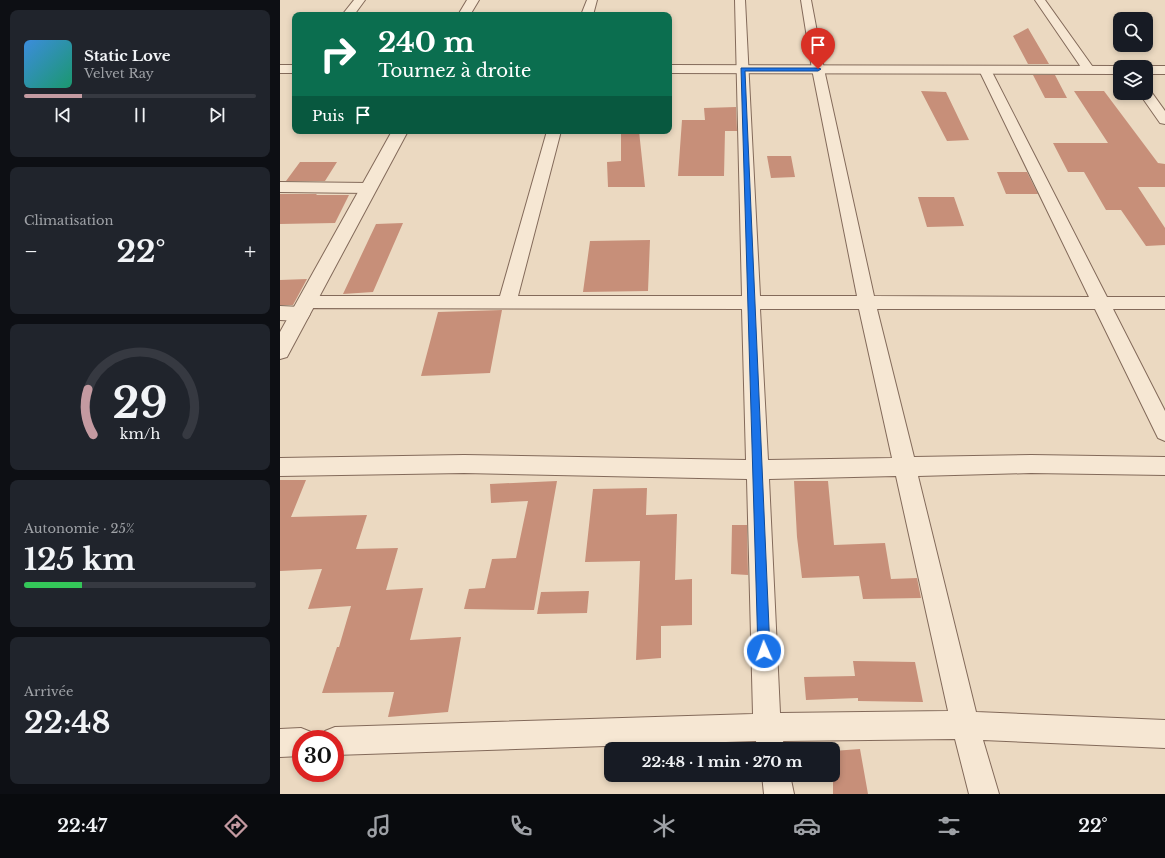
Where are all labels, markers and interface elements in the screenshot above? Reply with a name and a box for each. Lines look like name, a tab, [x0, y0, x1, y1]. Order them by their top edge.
map controls	[1113, 12, 1153, 100]
button: search	[1113, 12, 1153, 52]
text: 240 m	[378, 25, 474, 60]
icon: right	[312, 28, 364, 80]
pin	[801, 28, 835, 69]
icon: arrive	[807, 34, 829, 56]
text: Static Love	[84, 46, 170, 65]
text: Tournez à droite	[378, 60, 531, 82]
button: layers	[1113, 60, 1153, 100]
text: Velvet Ray	[84, 65, 154, 82]
icon: previous	[52, 104, 74, 126]
icon: pause	[129, 104, 151, 126]
icon: next	[206, 104, 228, 126]
icon: arrive	[352, 104, 374, 126]
text: Puis	[312, 106, 344, 125]
text: Climatisation	[24, 212, 114, 229]
text: 22°	[116, 233, 165, 270]
text: −	[24, 238, 38, 265]
text: +	[244, 238, 256, 265]
text: 29	[112, 378, 168, 429]
text: km/h	[120, 425, 160, 443]
text: Autonomie · 25%	[24, 520, 135, 537]
text: 125 km	[24, 541, 136, 578]
position arrow	[743, 630, 785, 672]
text: Arrivée	[24, 683, 73, 700]
text: 22:48	[24, 704, 111, 741]
speed limit sign: 30	[292, 730, 344, 782]
text: 22:48 · 1 min · 270 m	[642, 752, 802, 771]
icon: directions	[222, 812, 250, 840]
icon: music	[365, 812, 393, 840]
icon: phone	[507, 812, 535, 840]
icon: climate	[650, 812, 678, 840]
icon: car	[793, 812, 821, 840]
icon: filters	[935, 812, 963, 840]
text: 22:47	[57, 815, 107, 837]
text: 22°	[1078, 815, 1108, 837]

